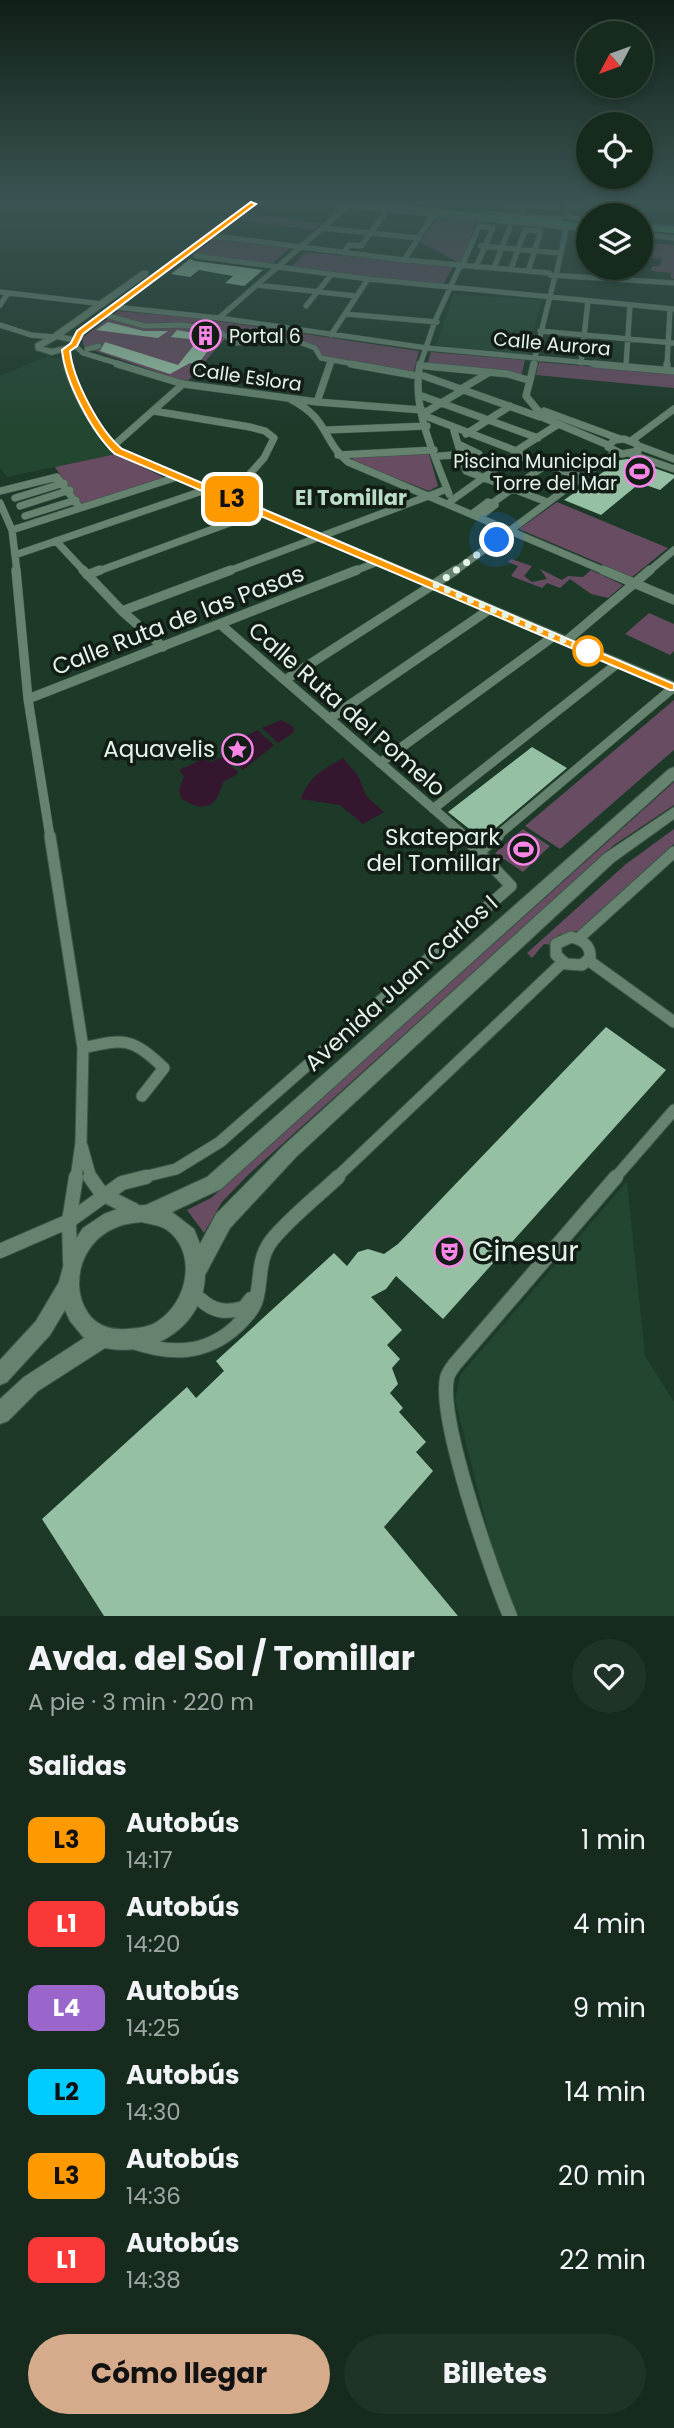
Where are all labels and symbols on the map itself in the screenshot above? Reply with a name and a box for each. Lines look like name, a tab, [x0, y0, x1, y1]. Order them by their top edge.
north arrow	[576, 21, 653, 98]
building icon: Portal 6	[189, 319, 223, 353]
place label: Portal 6	[229, 323, 301, 350]
street label: Calle Aurora	[492, 325, 612, 363]
street label: Calle Eslora	[191, 356, 303, 398]
place label: Piscina Municipal Torre del Mar	[453, 448, 617, 497]
sports icon: Piscina Municipal Torre del Mar	[623, 455, 657, 489]
line badge: L3	[201, 476, 264, 522]
district label: El Tomillar	[295, 483, 407, 512]
your location	[479, 522, 514, 557]
street label: Calle Ruta de las Pasas	[47, 557, 309, 683]
street label: Calle Ruta del Pomelo	[241, 614, 453, 804]
unlabelled marker	[573, 636, 603, 666]
place icon: Aquavelis	[221, 732, 255, 766]
place label: Aquavelis	[103, 733, 215, 765]
place label: Skatepark del Tomillar	[366, 821, 500, 879]
sports icon: Skatepark del Tomillar	[506, 833, 540, 867]
street label: Avenida Juan Carlos I	[298, 888, 504, 1078]
place label: Cinesur	[472, 1232, 579, 1271]
theatre icon: Cinesur	[432, 1234, 466, 1268]

